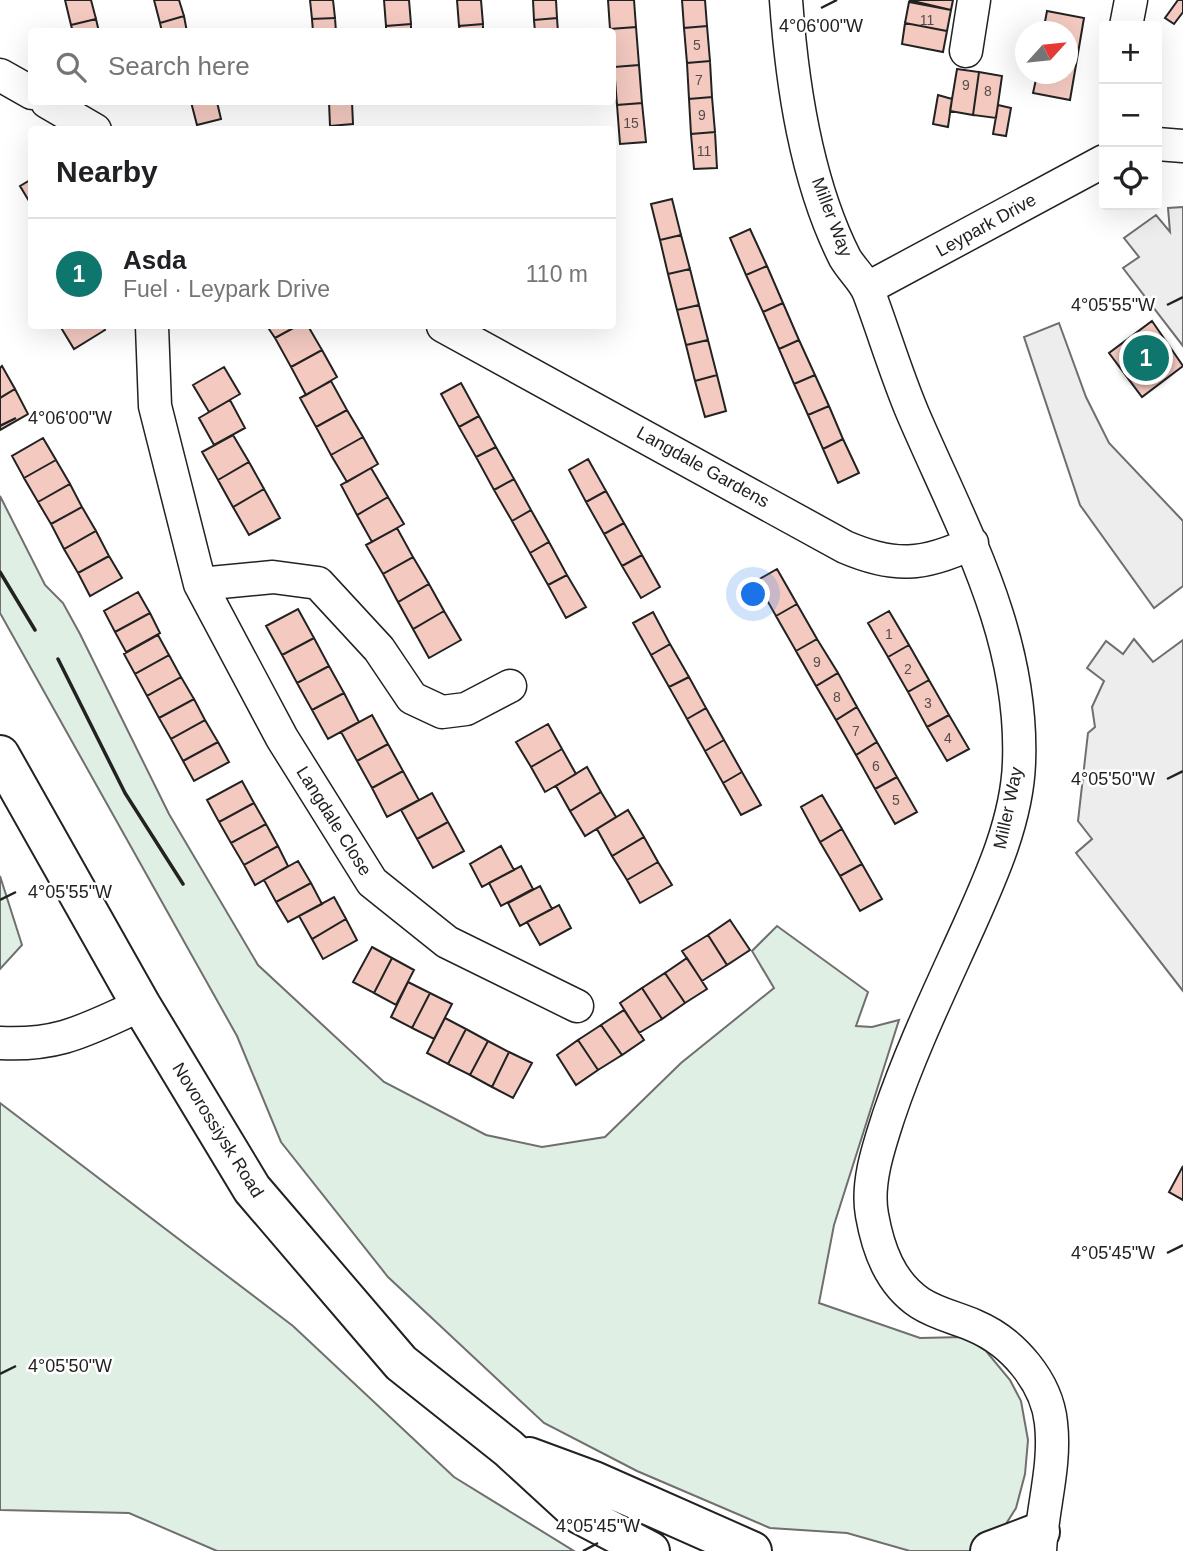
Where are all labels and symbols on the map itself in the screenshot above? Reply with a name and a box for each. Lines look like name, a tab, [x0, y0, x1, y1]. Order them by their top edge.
house number: 11	[920, 12, 934, 28]
text: 4°06'00"W	[779, 16, 863, 36]
north arrow	[1015, 21, 1078, 84]
house number: 5	[693, 37, 701, 53]
house number: 7	[695, 72, 703, 88]
house number: 9	[962, 77, 970, 93]
house number: 8	[984, 83, 992, 99]
house number: 9	[698, 107, 706, 123]
house number: 15	[623, 115, 639, 131]
house number: 11	[697, 143, 711, 159]
street label: Miller Way	[808, 175, 856, 259]
street label: Leypark Drive	[933, 189, 1039, 261]
text: 4°05'55"W	[1071, 295, 1155, 315]
pin: 1	[1123, 332, 1169, 384]
text: 4°06'00"W	[28, 408, 112, 428]
street label: Langdale Gardens	[633, 422, 773, 512]
your location	[736, 577, 770, 611]
house number: 1	[885, 626, 893, 642]
house number: 9	[813, 654, 821, 670]
house number: 2	[904, 661, 912, 677]
house number: 8	[833, 689, 841, 705]
house number: 3	[924, 695, 932, 711]
house number: 7	[852, 723, 860, 739]
house number: 4	[944, 730, 952, 746]
house number: 6	[872, 758, 880, 774]
street label: Langdale Close	[292, 763, 376, 879]
street label: Miller Way	[990, 765, 1026, 851]
text: 4°05'50"W	[1071, 769, 1155, 789]
house number: 5	[892, 792, 900, 808]
text: 4°05'55"W	[28, 882, 112, 902]
street label: Novorossiysk Road	[168, 1059, 268, 1201]
text: 4°05'45"W	[1071, 1243, 1155, 1263]
text: 4°05'50"W	[28, 1356, 112, 1376]
text: 4°05'45"W	[556, 1516, 640, 1536]

